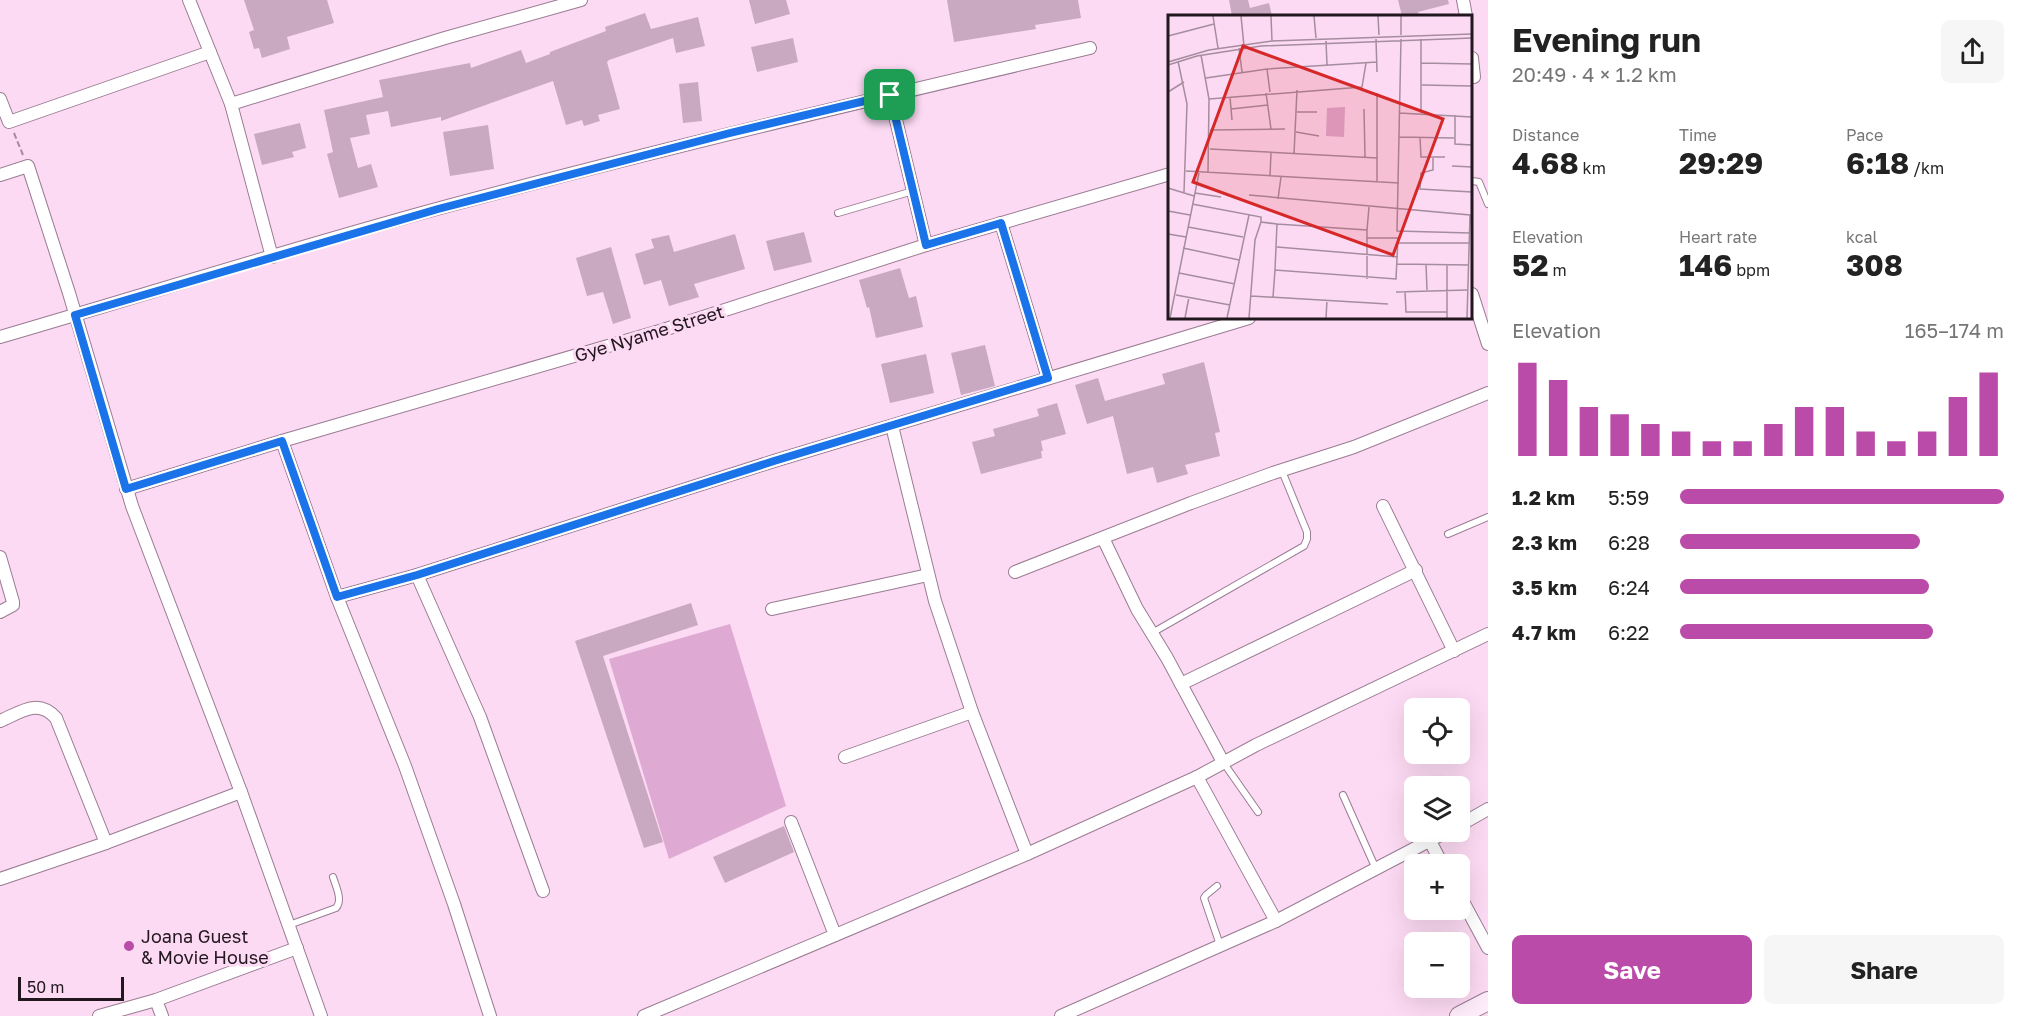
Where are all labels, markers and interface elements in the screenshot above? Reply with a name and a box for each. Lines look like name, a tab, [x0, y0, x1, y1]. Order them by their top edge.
inset map	[1168, 15, 1473, 320]
text: Evening run	[1512, 20, 1701, 59]
button: share	[1941, 20, 2004, 83]
text: 20:49 · 4 × 1.2 km	[1512, 62, 1677, 86]
pin	[864, 69, 915, 120]
icon: arrive	[873, 78, 906, 111]
text: Distance	[1512, 125, 1579, 145]
text: Time	[1679, 125, 1717, 145]
text: Pace	[1846, 125, 1883, 145]
text: 4.68	[1512, 145, 1579, 181]
text: 29:29	[1679, 145, 1763, 181]
text: 6:18	[1846, 145, 1909, 181]
text: km	[1579, 158, 1606, 178]
text: /km	[1909, 158, 1944, 178]
text: Elevation	[1512, 227, 1583, 247]
text: Heart rate	[1679, 227, 1757, 247]
text: kcal	[1846, 227, 1878, 247]
text: 52	[1512, 247, 1549, 283]
text: 146	[1679, 247, 1732, 283]
text: 308	[1846, 247, 1903, 283]
text: m	[1549, 260, 1567, 280]
text: bpm	[1732, 260, 1770, 280]
street label: Gye Nyame Street	[572, 300, 726, 366]
text: Elevation	[1512, 318, 1601, 342]
text: 165–174 m	[1905, 318, 2004, 342]
text: 1.2 km	[1512, 485, 1575, 509]
text: 5:59	[1608, 485, 1649, 509]
text: 2.3 km	[1512, 530, 1577, 554]
text: 6:28	[1608, 530, 1650, 554]
text: 3.5 km	[1512, 575, 1577, 599]
text: 6:24	[1608, 575, 1650, 599]
text: 4.7 km	[1512, 620, 1576, 644]
text: 6:22	[1608, 620, 1649, 644]
map controls	[1404, 698, 1470, 998]
button: locate	[1404, 698, 1470, 764]
button: layers	[1404, 776, 1470, 842]
button: +	[1404, 854, 1470, 920]
place label: Joana Guest & Movie House	[141, 925, 269, 968]
button: −	[1404, 932, 1470, 998]
button: Save	[1512, 935, 1752, 1004]
button: Share	[1764, 935, 2004, 1004]
marker: Joana Guest & Movie House	[122, 939, 136, 953]
scale bar	[18, 974, 124, 1002]
text: 50 m	[27, 977, 64, 997]

